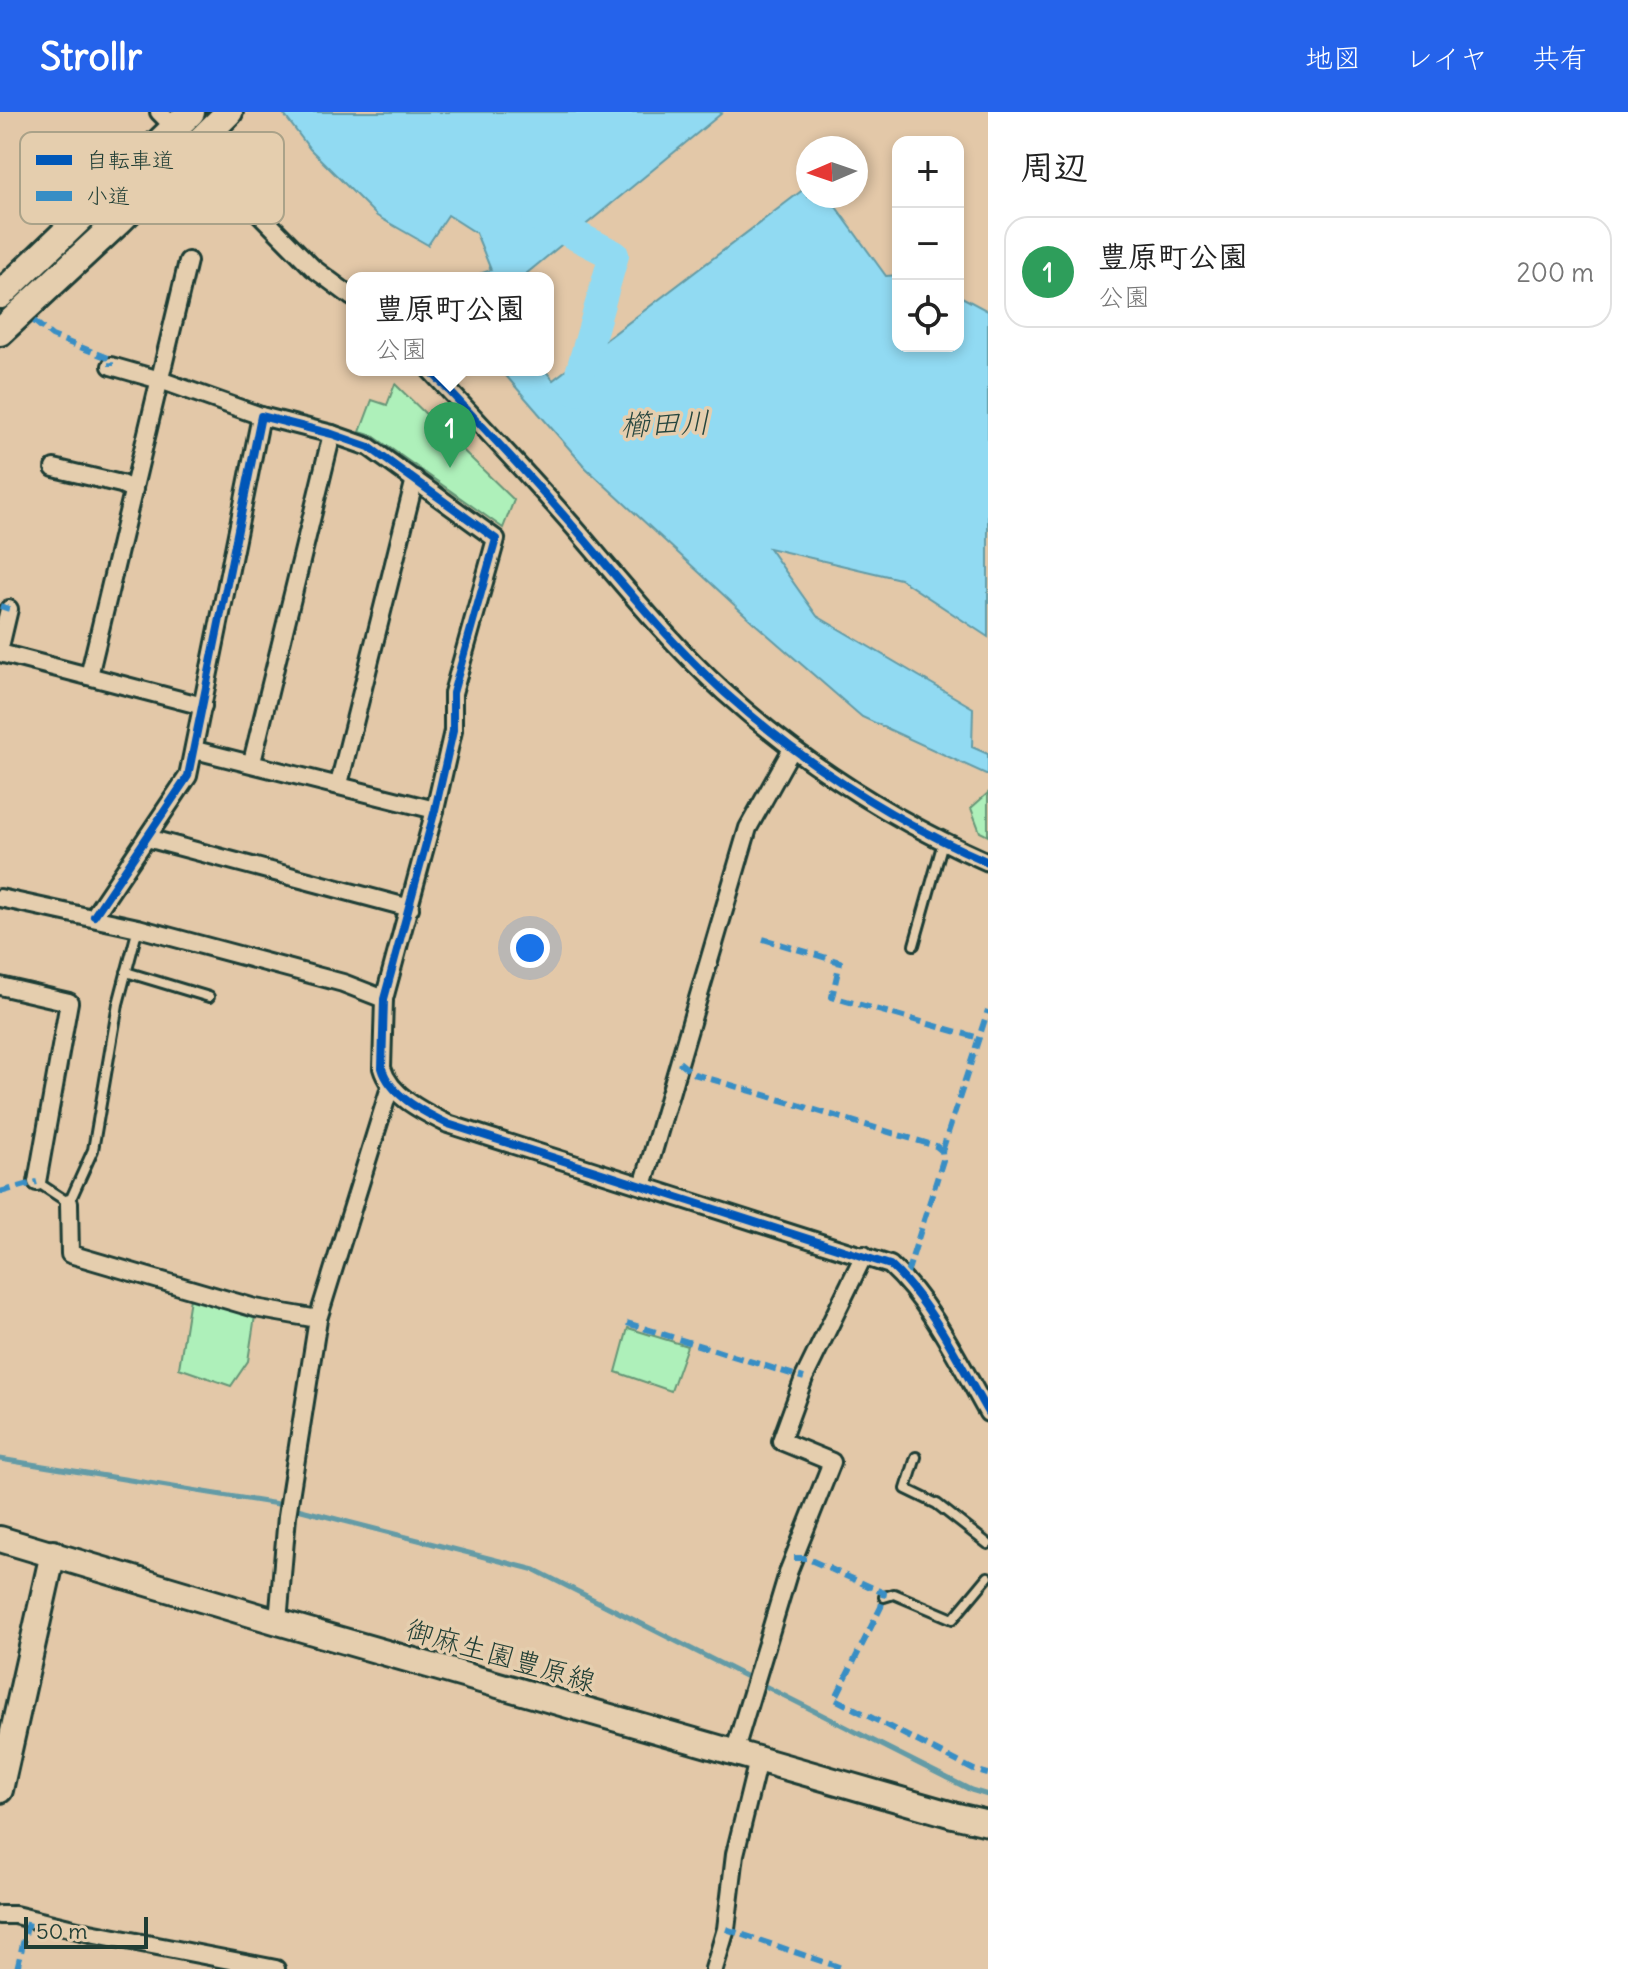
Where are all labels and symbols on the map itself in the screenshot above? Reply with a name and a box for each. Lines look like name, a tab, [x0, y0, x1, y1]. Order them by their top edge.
legend	[20, 132, 284, 224]
north arrow	[796, 136, 868, 208]
text: 自転車道	[86, 146, 174, 174]
text: 小道	[86, 182, 130, 210]
pin: 1	[424, 402, 476, 468]
water label: 櫛田川	[619, 402, 711, 444]
your location	[510, 928, 550, 968]
street label: 御麻生園豊原線	[402, 1611, 600, 1699]
scale bar	[24, 1913, 148, 1949]

